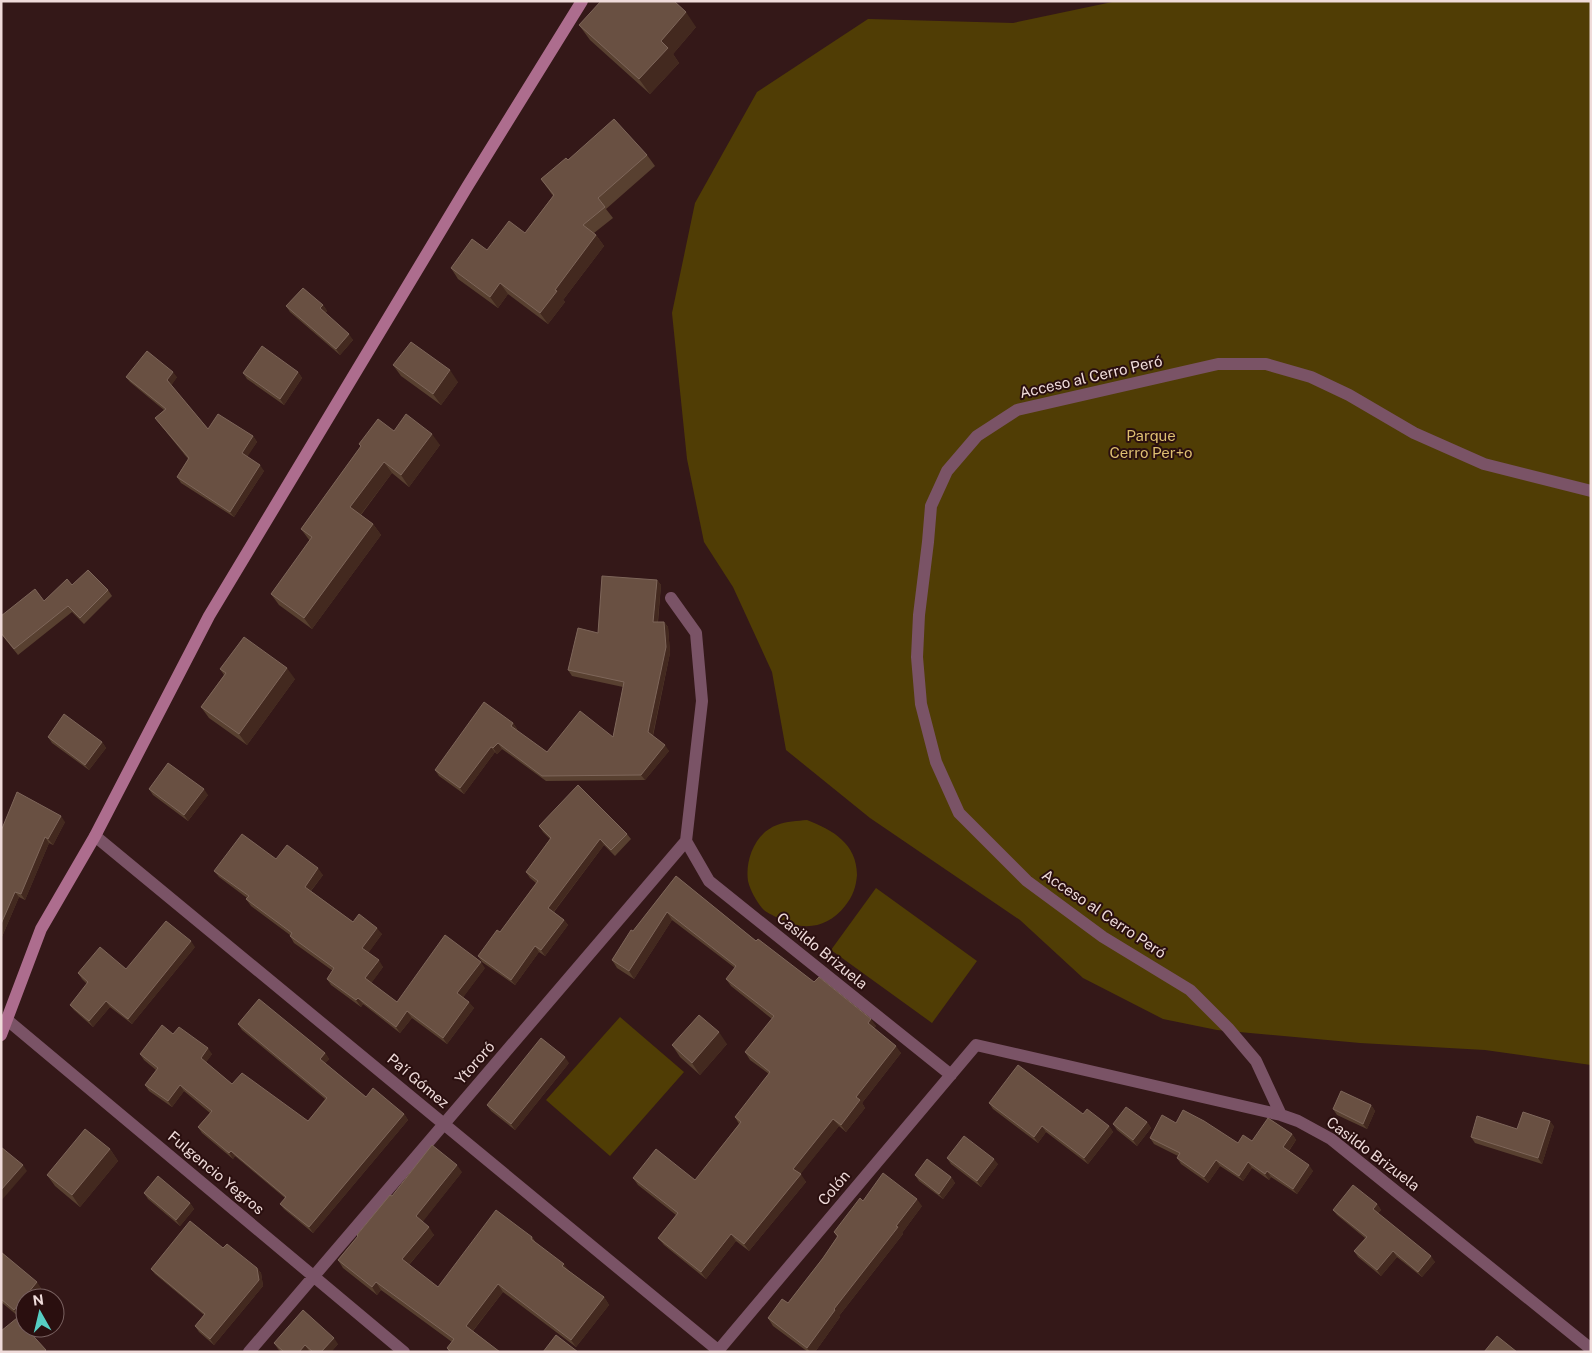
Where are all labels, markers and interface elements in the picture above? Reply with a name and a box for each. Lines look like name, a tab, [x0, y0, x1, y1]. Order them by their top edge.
street label: Acceso al Cerro Peró	[1018, 352, 1164, 401]
park label: Parque Cerro Per+o	[1109, 427, 1193, 461]
street label: Acceso al Cerro Peró	[1039, 866, 1169, 961]
street label: Casildo Brizuela	[774, 909, 871, 992]
street label: Ytororó	[451, 1038, 498, 1087]
street label: Pa'í Gómez	[384, 1050, 453, 1111]
street label: Casildo Brizuela	[1324, 1113, 1423, 1194]
street label: Fulgencio Yegros	[165, 1128, 268, 1218]
street label: Colón	[814, 1167, 853, 1208]
north arrow	[15, 1288, 65, 1338]
text: N	[32, 1291, 45, 1309]

